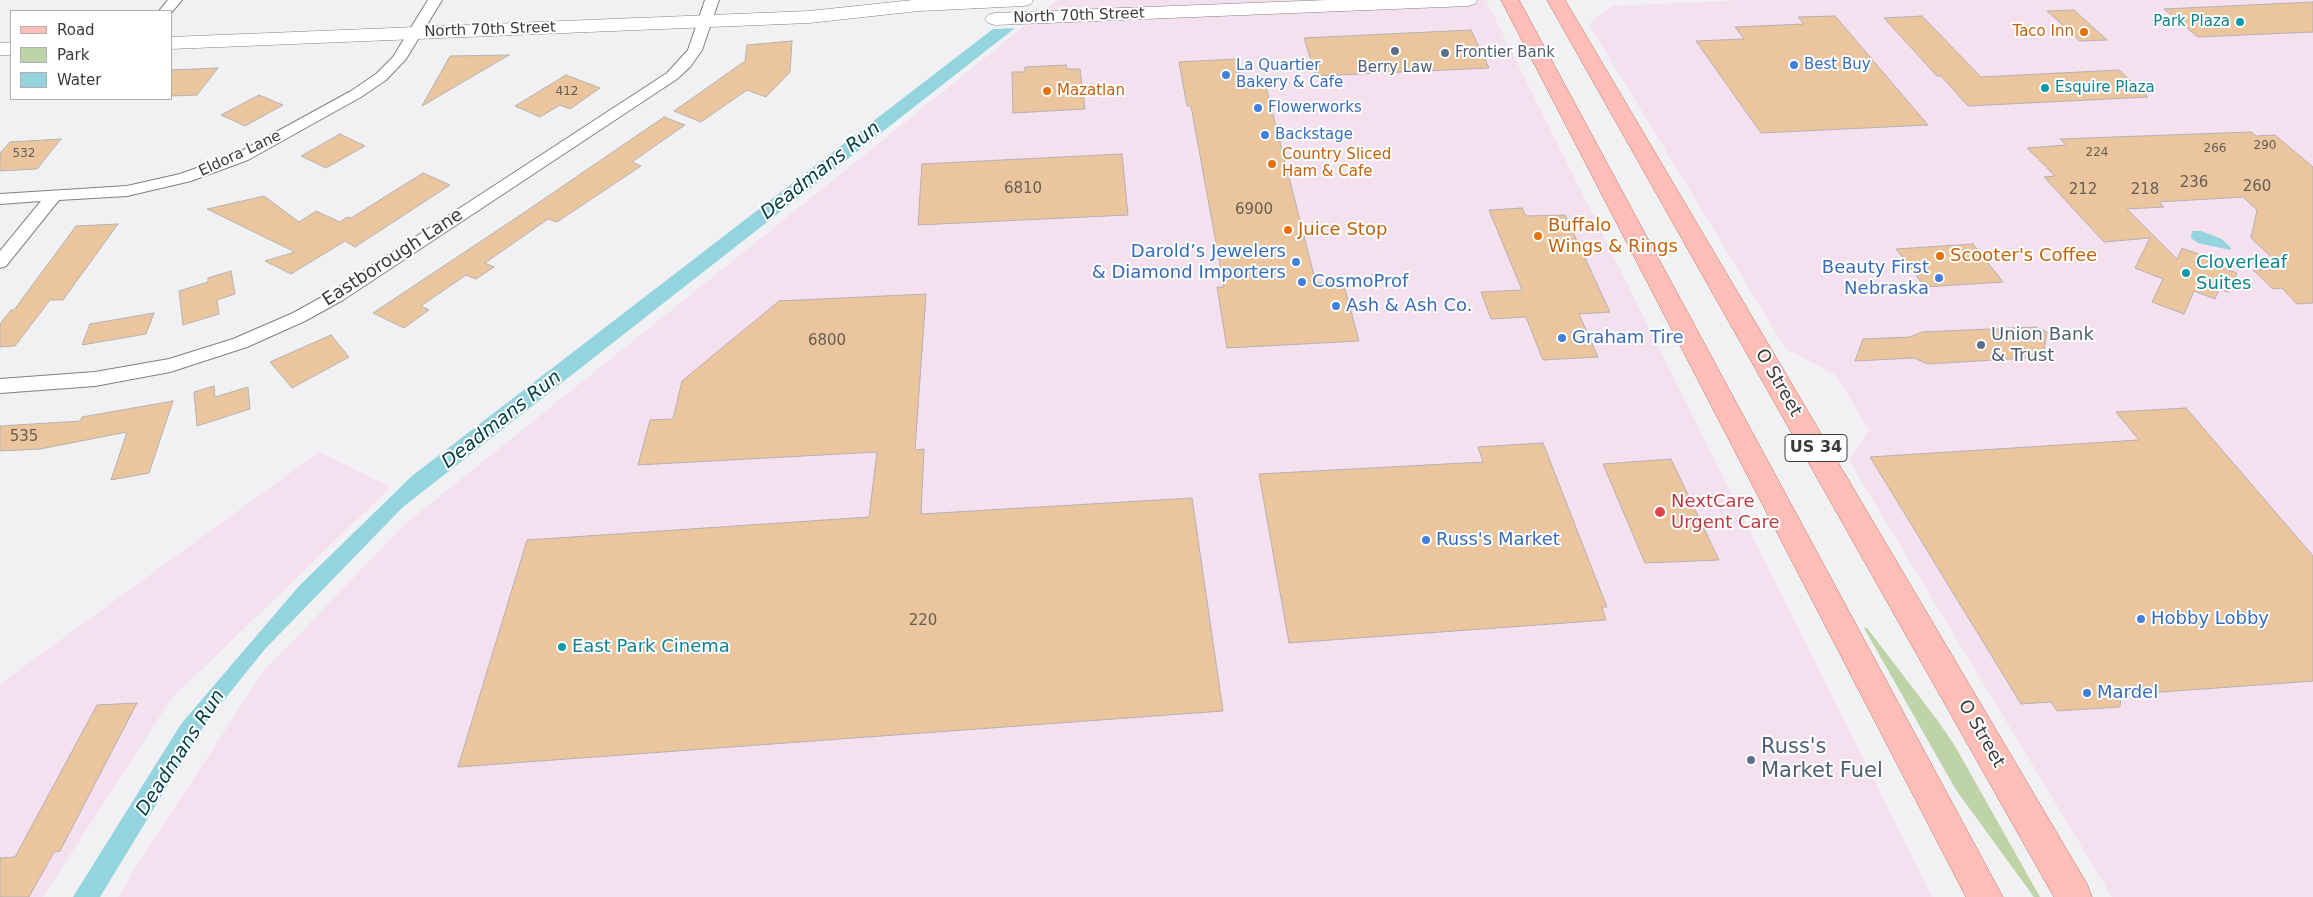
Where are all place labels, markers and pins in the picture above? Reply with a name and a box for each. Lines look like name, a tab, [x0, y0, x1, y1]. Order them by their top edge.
place label: Park Plaza	[2153, 13, 2230, 31]
marker: Park Plaza	[2234, 16, 2246, 28]
place label: Taco Inn	[2012, 23, 2074, 41]
marker: Taco Inn	[2078, 26, 2090, 38]
place label: Frontier Bank	[1455, 44, 1555, 62]
marker: Berry Law	[1389, 45, 1401, 57]
marker: Frontier Bank	[1439, 47, 1451, 59]
place label: Best Buy	[1804, 56, 1871, 74]
place label: La Quartier Bakery & Cafe	[1236, 57, 1343, 92]
place label: Berry Law	[1357, 59, 1433, 77]
marker: Best Buy	[1788, 59, 1800, 71]
marker: La Quartier Bakery & Cafe	[1220, 69, 1232, 81]
place label: Esquire Plaza	[2055, 79, 2155, 97]
place label: Mazatlan	[1057, 82, 1125, 100]
marker: Esquire Plaza	[2039, 82, 2051, 94]
marker: Mazatlan	[1041, 85, 1053, 97]
place label: Flowerworks	[1268, 99, 1362, 117]
marker: Flowerworks	[1252, 102, 1264, 114]
place label: Backstage	[1275, 126, 1353, 144]
marker: Backstage	[1259, 129, 1271, 141]
place label: Country Sliced Ham & Cafe	[1282, 146, 1391, 181]
marker: Country Sliced Ham & Cafe	[1266, 158, 1278, 170]
place label: Buffalo Wings & Rings	[1548, 215, 1678, 258]
place label: Juice Stop	[1298, 219, 1387, 241]
marker: Juice Stop	[1282, 224, 1294, 236]
marker: Buffalo Wings & Rings	[1532, 230, 1544, 242]
place label: Darold’s Jewelers & Diamond Importers	[1092, 241, 1286, 284]
place label: Scooter's Coffee	[1950, 245, 2097, 267]
marker: Scooter's Coffee	[1934, 250, 1946, 262]
place label: Cloverleaf Suites	[2196, 252, 2287, 294]
marker: Darold’s Jewelers & Diamond Importers	[1290, 256, 1302, 268]
place label: Beauty First Nebraska	[1822, 257, 1929, 300]
marker: Cloverleaf Suites	[2180, 267, 2192, 279]
place label: CosmoProf	[1312, 271, 1408, 293]
marker: Beauty First Nebraska	[1933, 272, 1945, 284]
marker: CosmoProf	[1296, 276, 1308, 288]
place label: Ash & Ash Co.	[1346, 295, 1472, 317]
marker: Ash & Ash Co.	[1330, 300, 1342, 312]
place label: Union Bank & Trust	[1991, 324, 2094, 366]
place label: Graham Tire	[1572, 327, 1684, 349]
marker: Graham Tire	[1556, 332, 1568, 344]
marker: Union Bank & Trust	[1975, 339, 1987, 351]
place label: NextCare Urgent Care	[1671, 491, 1780, 534]
marker: NextCare Urgent Care	[1653, 505, 1667, 519]
place label: Russ's Market	[1436, 529, 1560, 551]
marker: Russ's Market	[1420, 534, 1432, 546]
place label: Hobby Lobby	[2151, 608, 2269, 630]
marker: Hobby Lobby	[2135, 613, 2147, 625]
place label: East Park Cinema	[572, 636, 730, 658]
marker: East Park Cinema	[556, 641, 568, 653]
place label: Mardel	[2097, 682, 2158, 704]
marker: Mardel	[2081, 687, 2093, 699]
place label: Russ's Market Fuel	[1761, 735, 1883, 785]
marker: Russ's Market Fuel	[1745, 754, 1757, 766]

